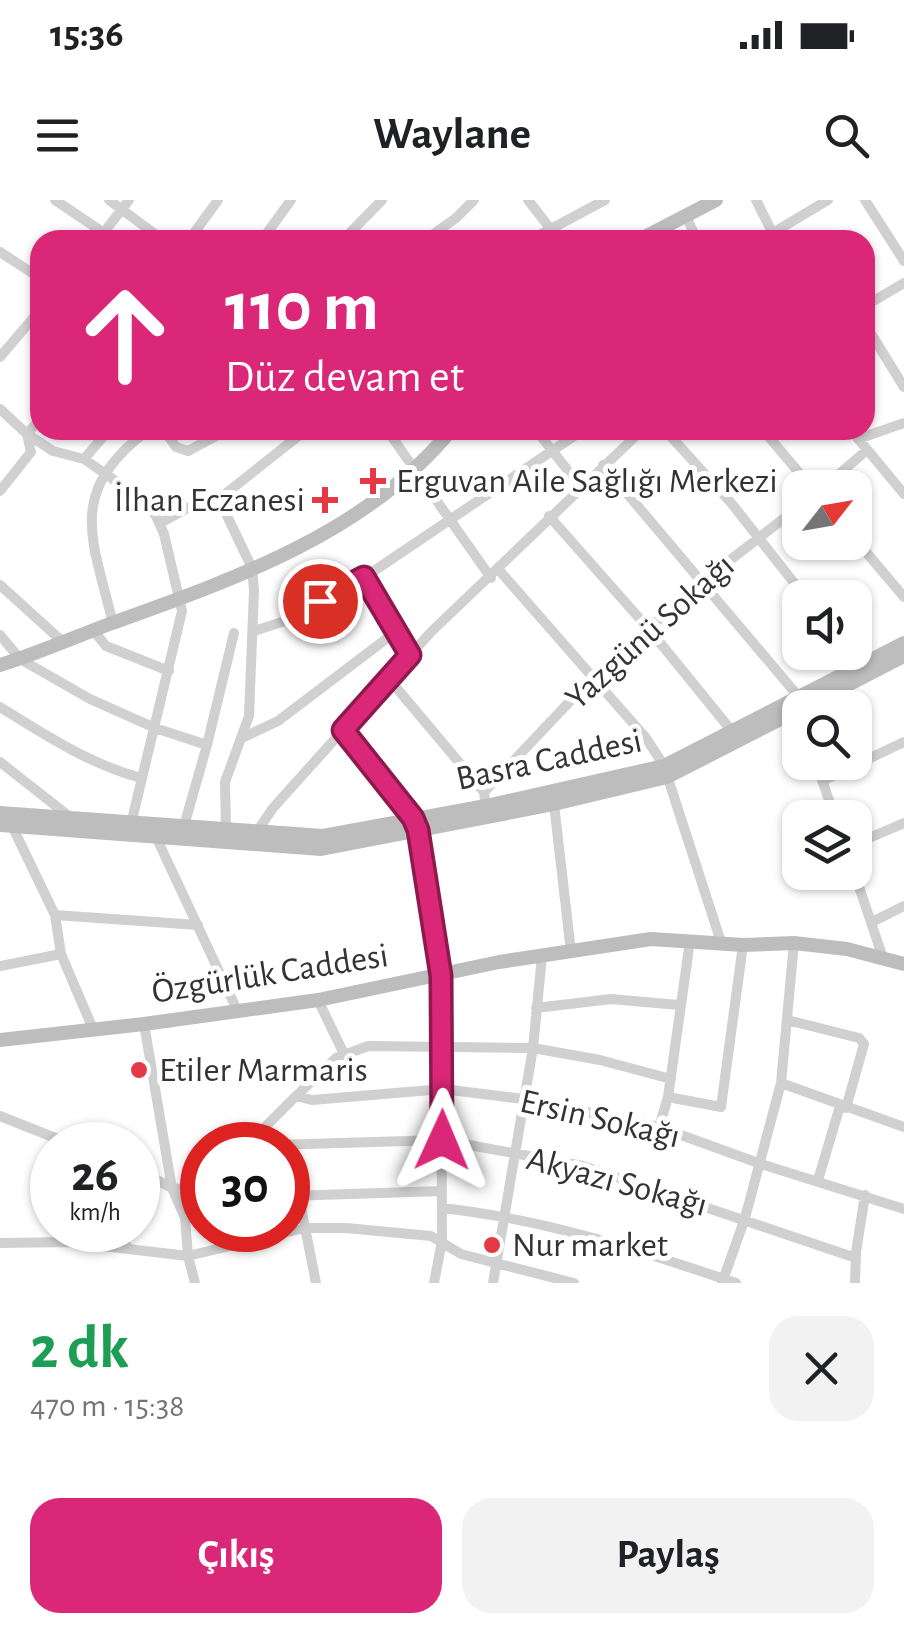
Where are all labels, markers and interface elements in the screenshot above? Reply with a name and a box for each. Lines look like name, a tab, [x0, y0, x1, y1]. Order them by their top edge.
text: 15:36	[50, 16, 124, 54]
icon: menu	[30, 108, 85, 163]
icon: search	[819, 108, 874, 163]
text: Waylane	[373, 112, 531, 157]
icon: ahead	[60, 270, 190, 400]
text: 110 m	[225, 273, 379, 343]
text: Düz devam et	[225, 355, 464, 400]
place label: Erguvan Aile Sağlığı Merkezi	[396, 464, 778, 499]
marker: Erguvan Aile Sağlığı Merkezi	[360, 468, 386, 494]
north arrow	[782, 470, 872, 560]
map controls	[782, 470, 872, 890]
place label: İlhan Eczanesi	[114, 482, 305, 518]
marker: İlhan Eczanesi	[314, 489, 336, 511]
street label: Yazgünü Sokağı	[559, 548, 741, 716]
pin	[278, 559, 363, 644]
icon: arrive	[293, 574, 348, 629]
button: sound	[782, 580, 872, 670]
button: search	[782, 690, 872, 780]
street label: Basra Caddesi	[453, 723, 645, 797]
button: layers	[782, 800, 872, 890]
street label: Özgürlük Caddesi	[149, 937, 391, 1010]
place label: Etiler Marmaris	[159, 1053, 368, 1088]
marker: Etiler Marmaris	[128, 1059, 150, 1081]
street label: Ersin Sokağı	[517, 1084, 683, 1154]
position arrow	[390, 1088, 494, 1192]
speed limit sign: 30	[180, 1122, 310, 1252]
street label: Akyazı Sokağı	[523, 1141, 711, 1223]
text: 26	[71, 1150, 119, 1200]
text: km/h	[69, 1200, 121, 1225]
place label: Nur market	[512, 1228, 668, 1263]
marker: Nur market	[481, 1234, 503, 1256]
button: close	[769, 1316, 874, 1421]
text: 2 dk	[30, 1319, 129, 1379]
text: 470 m · 15:38	[30, 1390, 184, 1422]
button: Çıkış	[30, 1498, 442, 1613]
button: Paylaş	[462, 1498, 874, 1613]

